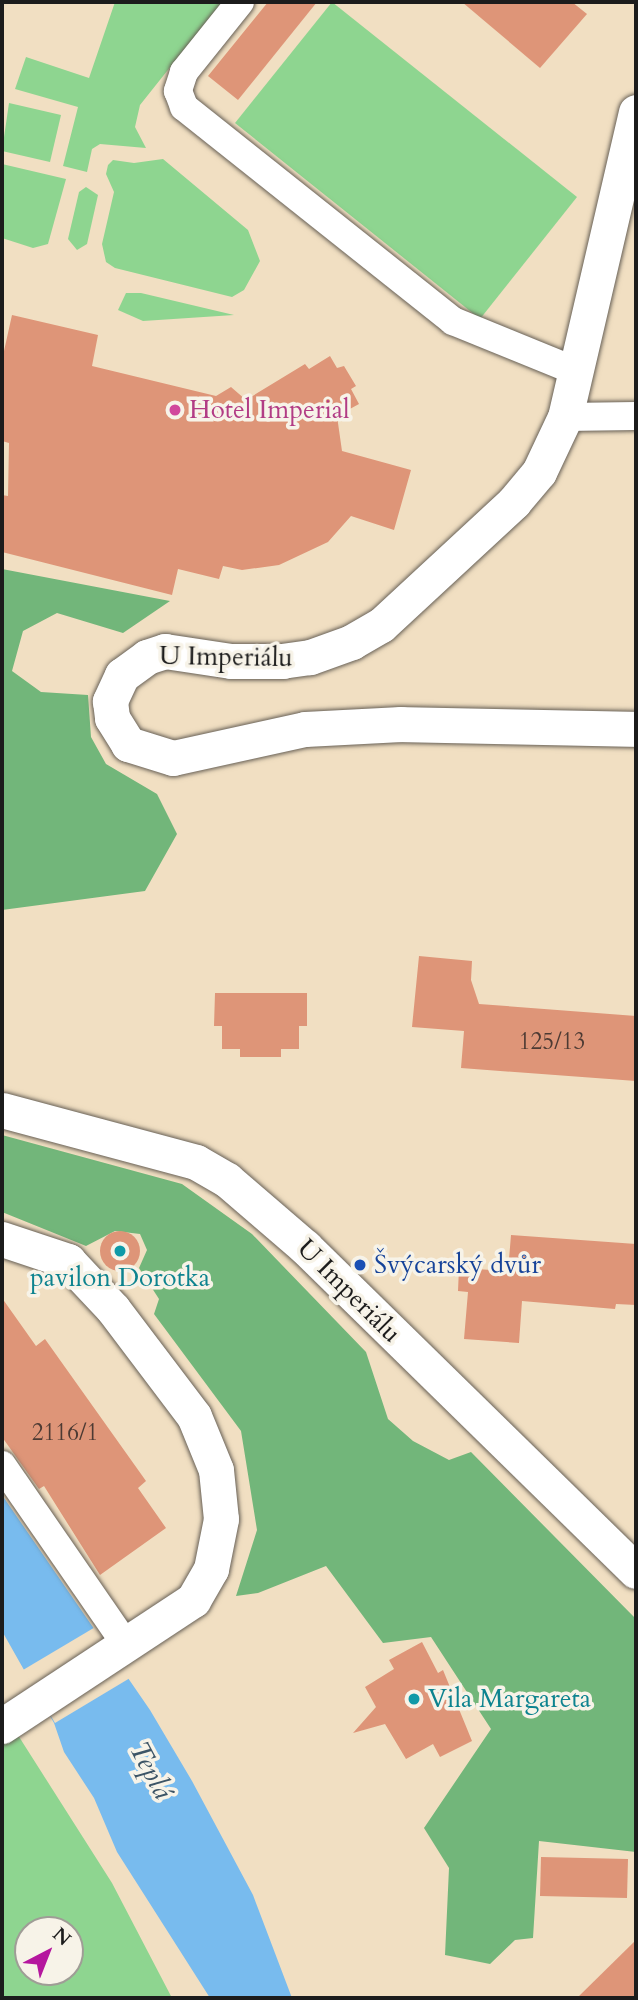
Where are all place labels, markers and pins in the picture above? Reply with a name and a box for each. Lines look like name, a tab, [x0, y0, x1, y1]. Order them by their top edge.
place label: Hotel Imperial	[189, 394, 350, 426]
marker: Hotel Imperial	[167, 402, 183, 418]
marker: pavilon Dorotka	[112, 1243, 128, 1259]
place label: Švýcarský dvůr	[374, 1249, 541, 1281]
marker: Švýcarský dvůr	[352, 1257, 368, 1273]
place label: pavilon Dorotka	[30, 1262, 210, 1294]
place label: Vila Margareta	[428, 1683, 591, 1715]
marker: Vila Margareta	[406, 1691, 422, 1707]

